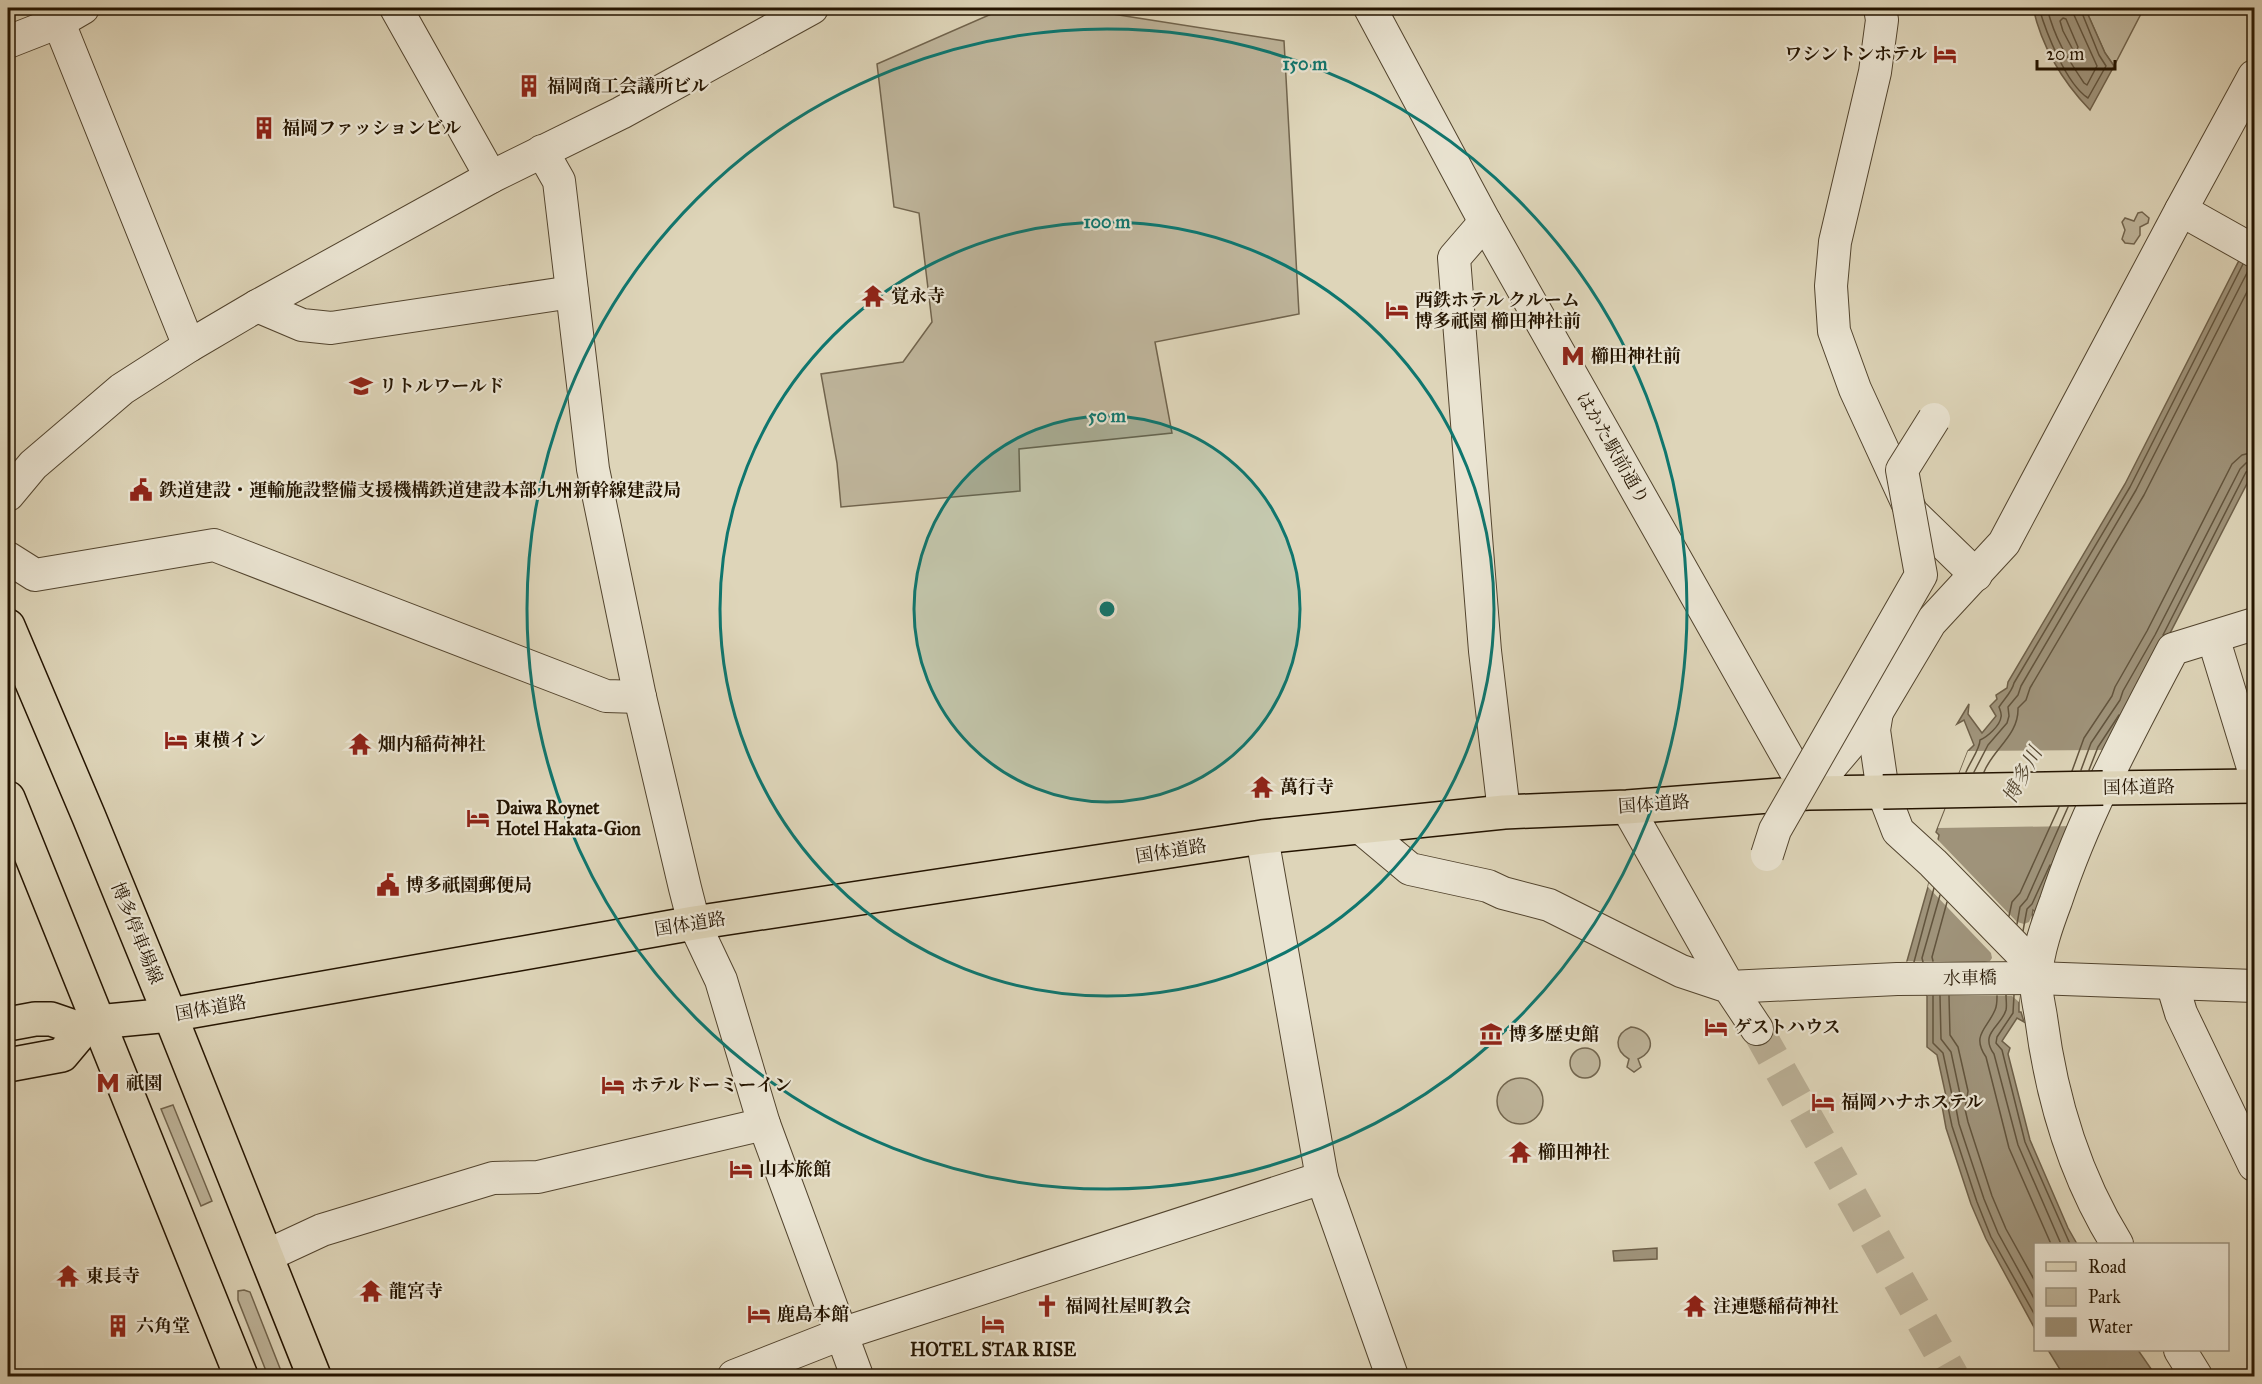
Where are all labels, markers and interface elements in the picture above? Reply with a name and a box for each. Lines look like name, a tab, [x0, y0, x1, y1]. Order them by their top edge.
scale bar	[2037, 33, 2115, 71]
hotel icon: ワシントンホテル	[1932, 41, 1958, 67]
place label: ワシントンホテル	[1784, 43, 1927, 65]
text: 20 m	[2046, 43, 2084, 65]
text: 150 m	[1283, 53, 1328, 75]
building icon: 福岡商工会議所ビル	[516, 73, 542, 99]
place label: 福岡商工会議所ビル	[547, 75, 709, 97]
building icon: 福岡ファッションビル	[251, 115, 277, 141]
place label: 福岡ファッションビル	[282, 117, 461, 139]
text: 100 m	[1084, 211, 1131, 233]
temple icon: 覚永寺	[860, 283, 886, 309]
place label: 覚永寺	[891, 285, 945, 307]
place label: 西鉄ホテル クルーム 博多祇園 櫛田神社前	[1415, 289, 1581, 332]
hotel icon: 西鉄ホテル クルーム 博多祇園 櫛田神社前	[1384, 297, 1410, 323]
metro station icon: 櫛田神社前	[1560, 343, 1586, 369]
place label: 櫛田神社前	[1591, 345, 1681, 367]
school or university icon: リトルワールド	[348, 373, 374, 399]
place label: リトルワールド	[379, 375, 505, 397]
street label: はかた駅前通り	[1572, 388, 1654, 508]
text: 50 m	[1088, 405, 1127, 427]
public building icon: 鉄道建設・運輸施設整備支援機構鉄道建設本部九州新幹線建設局	[128, 477, 154, 503]
place label: 鉄道建設・運輸施設整備支援機構鉄道建設本部九州新幹線建設局	[159, 479, 681, 501]
centre of rings	[1097, 599, 1117, 619]
hotel icon: 東横イン	[163, 727, 189, 753]
place label: 東横イン	[194, 729, 266, 751]
temple icon: 畑内稲荷神社	[347, 731, 373, 757]
place label: 畑内稲荷神社	[378, 733, 486, 755]
water label: 博多川	[1997, 741, 2048, 807]
temple icon: 萬行寺	[1249, 774, 1275, 800]
street label: 国体道路	[2103, 775, 2175, 799]
place label: 萬行寺	[1280, 776, 1334, 798]
street label: 国体道路	[1617, 791, 1691, 817]
place label: Daiwa Roynet Hotel Hakata-Gion	[496, 797, 641, 840]
hotel icon: Daiwa Roynet Hotel Hakata-Gion	[465, 805, 491, 831]
street label: 国体道路	[1134, 835, 1208, 867]
public building icon: 博多祇園郵便局	[375, 872, 401, 898]
place label: 博多祇園郵便局	[406, 874, 532, 896]
street label: 博多停車場線	[107, 879, 167, 987]
street label: 国体道路	[653, 908, 727, 940]
street label: 水車橋	[1943, 967, 1997, 989]
street label: 国体道路	[174, 991, 248, 1025]
hotel icon: ゲストハウス	[1703, 1014, 1729, 1040]
place label: ゲストハウス	[1734, 1016, 1840, 1038]
museum icon: 博多歴史館	[1478, 1021, 1504, 1047]
place label: 博多歴史館	[1509, 1023, 1599, 1045]
metro station icon: 祇園	[95, 1070, 121, 1096]
place label: 祇園	[126, 1072, 162, 1094]
hotel icon: ホテルドーミーイン	[600, 1072, 626, 1098]
place label: ホテルドーミーイン	[631, 1074, 792, 1096]
hotel icon: 福岡ハナホステル	[1810, 1089, 1836, 1115]
place label: 福岡ハナホステル	[1841, 1091, 1984, 1113]
temple icon: 櫛田神社	[1507, 1139, 1533, 1165]
place label: 櫛田神社	[1538, 1141, 1610, 1163]
hotel icon: 山本旅館	[728, 1156, 754, 1182]
place label: 山本旅館	[759, 1158, 831, 1180]
legend	[2034, 1243, 2229, 1351]
text: Road	[2088, 1256, 2126, 1278]
temple icon: 東長寺	[55, 1263, 81, 1289]
place label: 東長寺	[86, 1265, 140, 1287]
temple icon: 龍宮寺	[358, 1278, 384, 1304]
place label: 龍宮寺	[389, 1280, 443, 1302]
text: Park	[2088, 1286, 2121, 1308]
church icon: 福岡社屋町教会	[1034, 1293, 1060, 1319]
temple icon: 注連懸稲荷神社	[1682, 1293, 1708, 1319]
place label: 福岡社屋町教会	[1065, 1295, 1191, 1317]
place label: 注連懸稲荷神社	[1713, 1295, 1839, 1317]
hotel icon: 鹿島本館	[746, 1301, 772, 1327]
place label: 鹿島本館	[777, 1303, 849, 1325]
hotel icon: HOTEL STAR RISE	[980, 1311, 1006, 1337]
building icon: 六角堂	[105, 1313, 131, 1339]
place label: 六角堂	[136, 1315, 190, 1337]
text: Water	[2088, 1316, 2133, 1338]
place label: HOTEL STAR RISE	[910, 1339, 1076, 1361]

